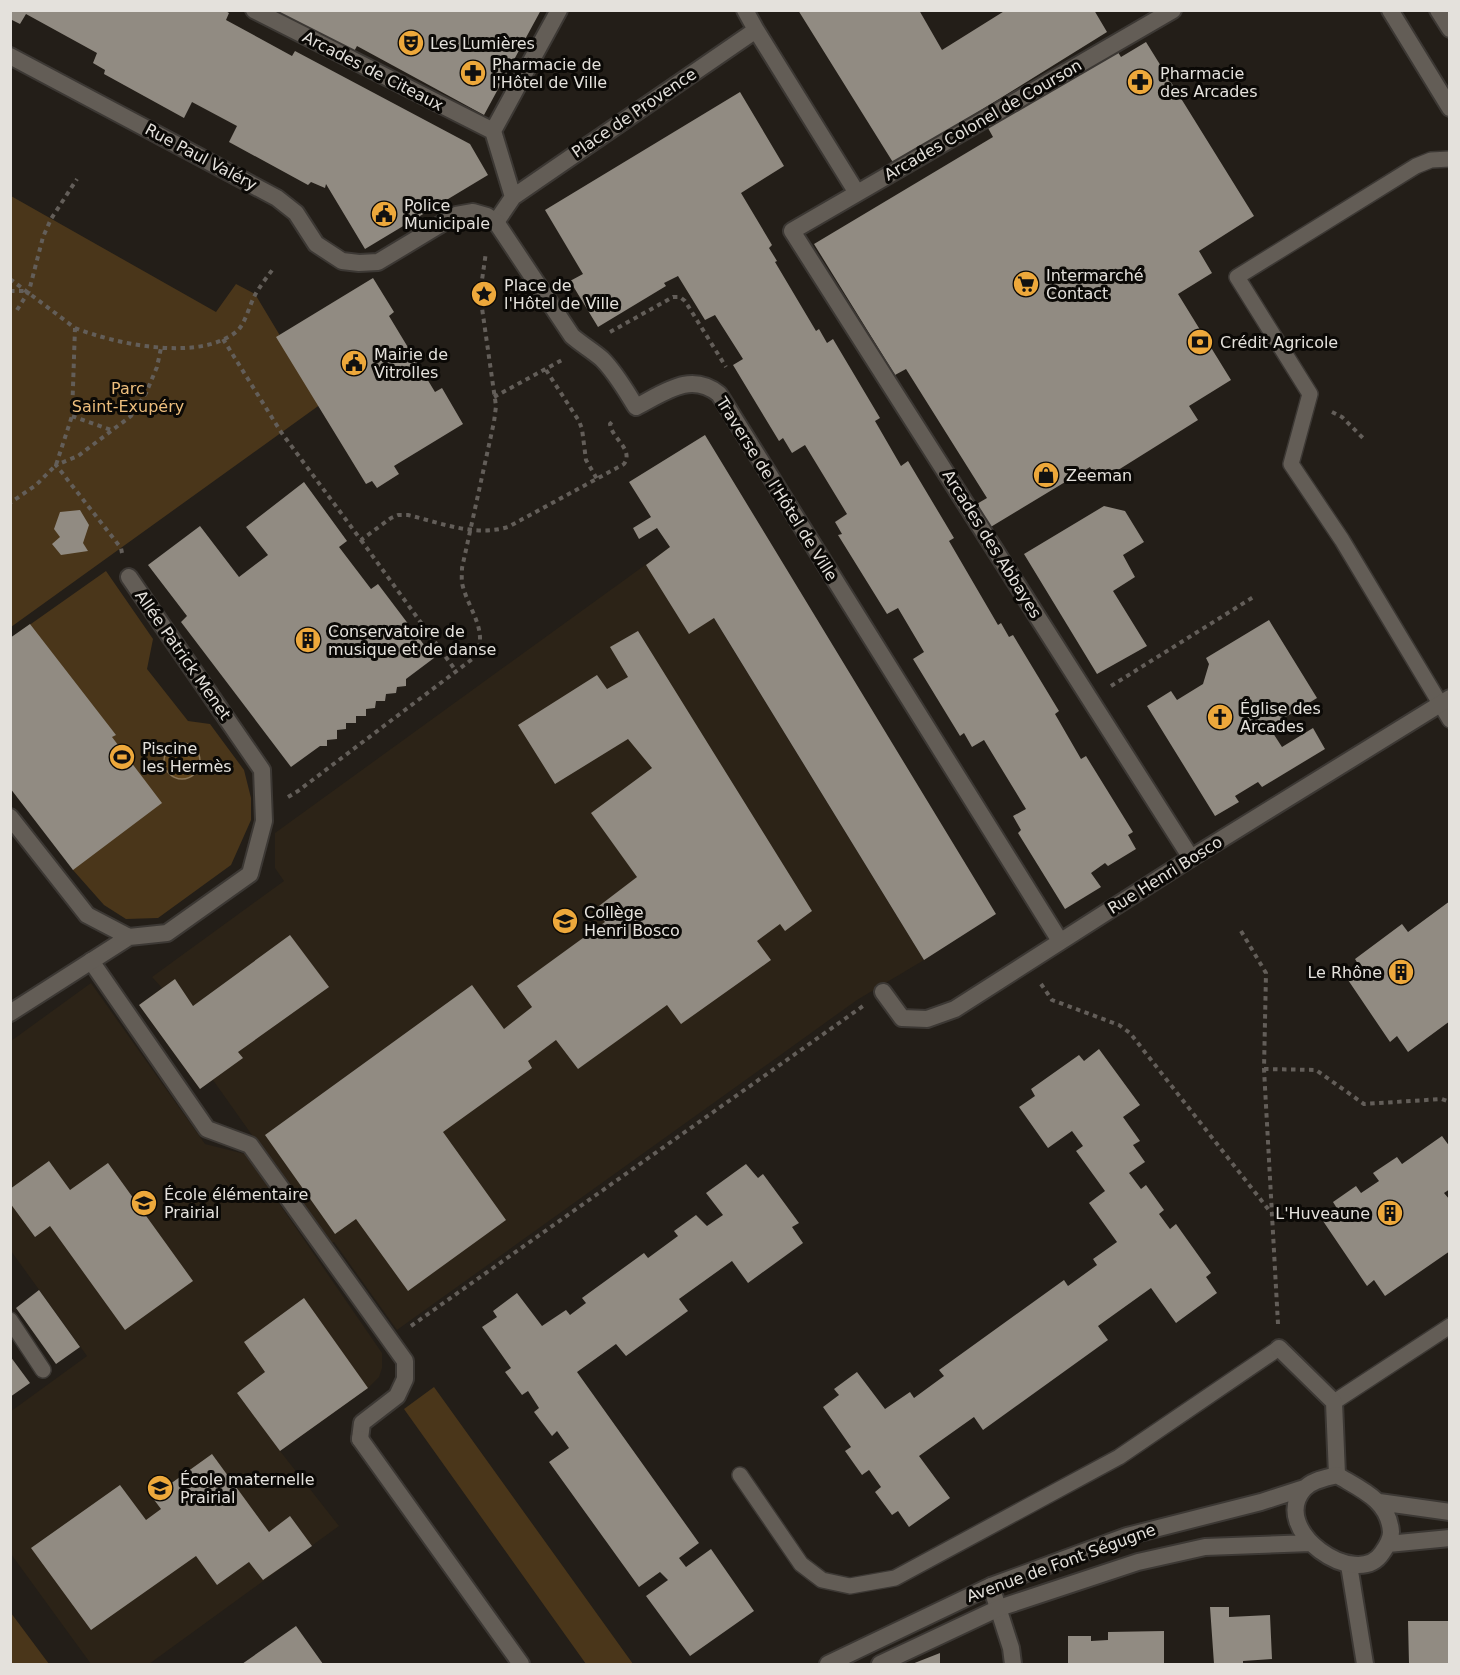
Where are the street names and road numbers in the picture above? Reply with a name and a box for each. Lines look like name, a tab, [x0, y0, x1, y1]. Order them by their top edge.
street label: Arcades de Citeaux	[299, 27, 447, 115]
street label: Arcades Colonel de Courson	[881, 56, 1085, 184]
street label: Place de Provence	[568, 64, 700, 162]
street label: Rue Paul Valéry	[142, 120, 260, 194]
street label: Traverse de l'Hôtel de Ville	[712, 393, 842, 584]
street label: Arcades des Abbayes	[939, 466, 1045, 622]
street label: Allée Patrick Menet	[131, 587, 235, 723]
street label: Rue Henri Bosco	[1104, 832, 1226, 918]
street label: Avenue de Font Ségugne	[964, 1520, 1158, 1606]

